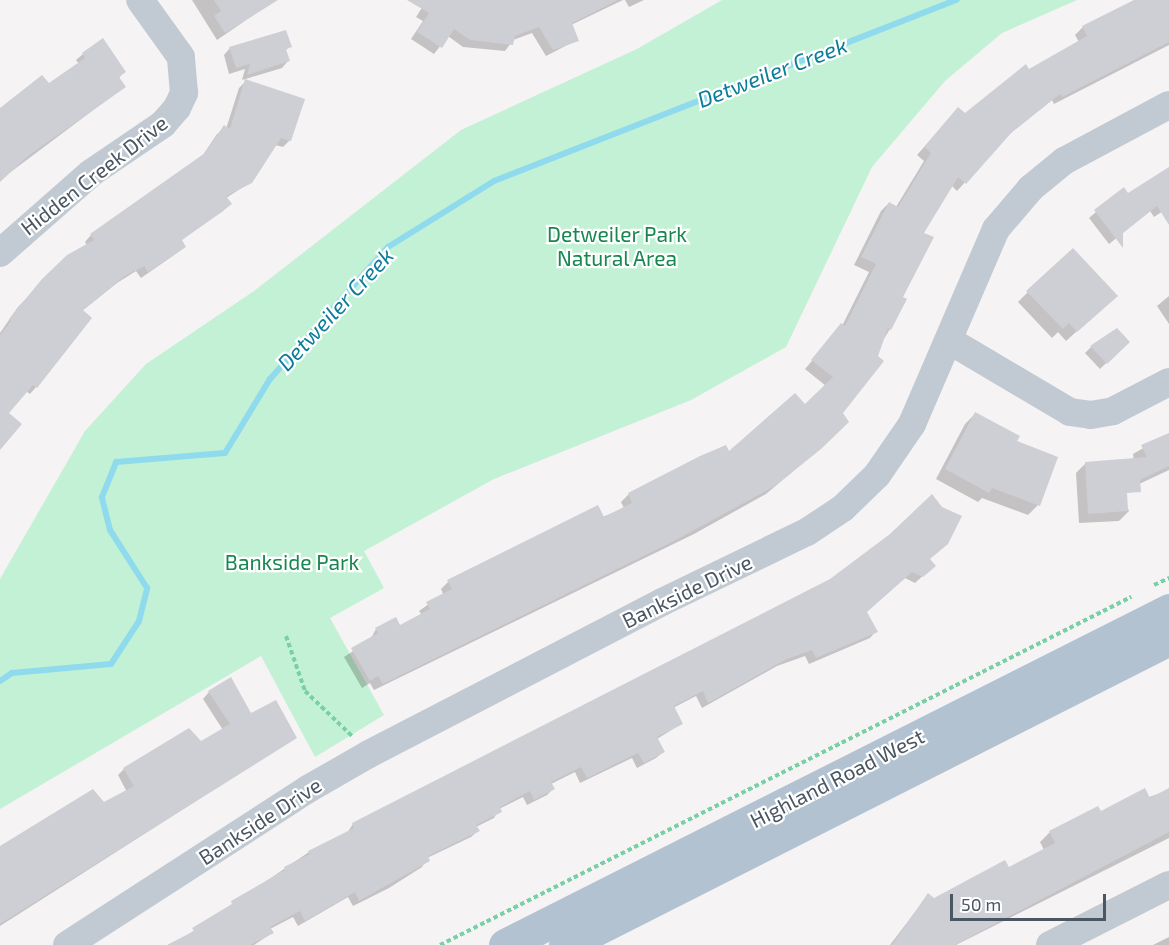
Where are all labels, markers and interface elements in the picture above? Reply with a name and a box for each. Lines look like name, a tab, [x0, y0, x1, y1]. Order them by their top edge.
water label: Detweiler Creek	[693, 31, 851, 113]
street label: Hidden Creek Drive	[16, 110, 172, 240]
park label: Detweiler Park Natural Area	[547, 221, 687, 271]
water label: Detweiler Creek	[271, 242, 399, 376]
park label: Bankside Park	[225, 549, 359, 575]
street label: Bankside Drive	[618, 549, 756, 633]
street label: Highland Road West	[746, 723, 928, 833]
street label: Bankside Drive	[194, 772, 326, 870]
scale bar	[953, 882, 1109, 920]
text: 50 m	[961, 893, 1001, 915]

